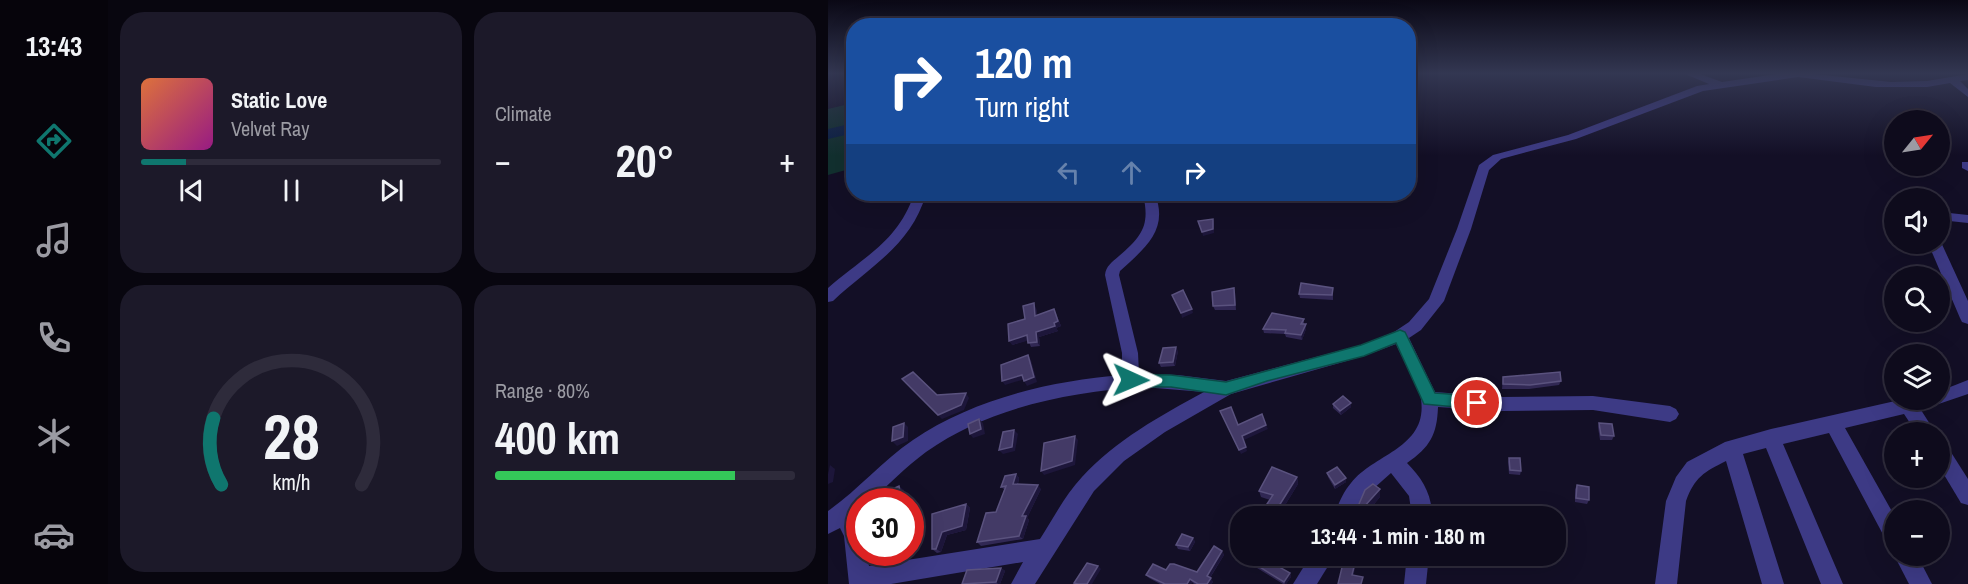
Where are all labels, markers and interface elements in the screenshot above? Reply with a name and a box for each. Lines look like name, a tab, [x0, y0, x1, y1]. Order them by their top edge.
text: 13:43	[26, 28, 82, 64]
text: 120 m	[975, 35, 1073, 91]
icon: right	[876, 42, 954, 120]
text: Static Love	[231, 85, 327, 115]
text: Turn right	[975, 89, 1069, 125]
text: Climate	[495, 100, 552, 127]
north arrow	[1884, 110, 1950, 176]
map controls	[1884, 110, 1950, 566]
text: Velvet Ray	[231, 115, 309, 142]
icon: directions	[33, 120, 75, 162]
text: 20°	[615, 130, 675, 191]
text: −	[495, 138, 511, 182]
text: +	[779, 138, 795, 182]
icon: left	[1052, 156, 1085, 189]
icon: ahead	[1115, 156, 1148, 189]
icon: right	[1178, 156, 1211, 189]
icon: previous	[175, 174, 208, 207]
icon: pause	[275, 174, 308, 207]
icon: next	[375, 174, 408, 207]
button: sound	[1884, 188, 1950, 254]
icon: music	[33, 219, 75, 261]
button: search	[1884, 266, 1950, 332]
icon: phone	[33, 317, 75, 359]
button: layers	[1884, 344, 1950, 410]
position arrow	[1099, 348, 1163, 412]
text: Range · 80%	[495, 377, 590, 404]
pin	[1451, 377, 1502, 428]
icon: arrive	[1460, 386, 1493, 419]
text: 28	[263, 394, 319, 478]
text: 400 km	[495, 407, 620, 468]
icon: climate	[33, 415, 75, 457]
button: +	[1884, 422, 1950, 488]
text: km/h	[272, 469, 310, 498]
speed limit sign: 30	[846, 488, 924, 566]
button: −	[1884, 500, 1950, 566]
icon: car	[33, 514, 75, 556]
text: 13:44 · 1 min · 180 m	[1311, 521, 1485, 551]

